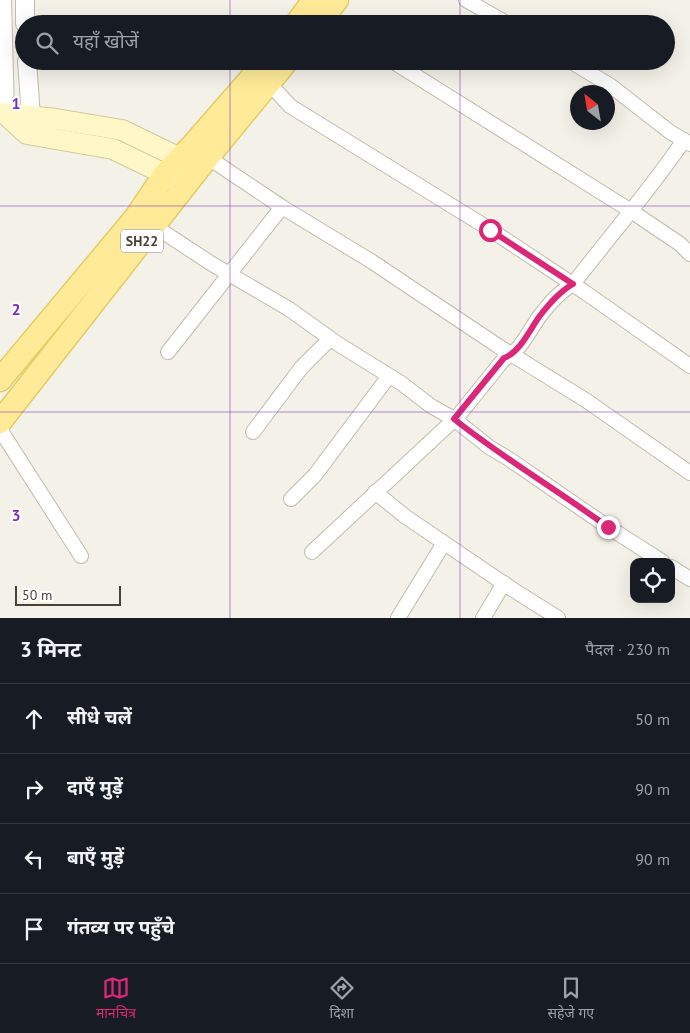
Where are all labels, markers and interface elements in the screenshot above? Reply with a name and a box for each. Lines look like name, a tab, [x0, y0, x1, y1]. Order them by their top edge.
search box	[15, 15, 675, 70]
icon: search	[33, 29, 61, 57]
text: यहाँ खोजें	[73, 29, 139, 53]
north arrow	[570, 85, 615, 130]
text: 1	[11, 93, 21, 113]
route start	[479, 219, 502, 242]
road number: SH22	[121, 230, 163, 252]
text: 2	[11, 299, 21, 319]
text: 3	[11, 505, 21, 525]
route end	[597, 516, 620, 539]
map controls	[630, 558, 675, 603]
button: locate	[630, 558, 675, 603]
scale bar	[15, 583, 121, 606]
text: 50 m	[22, 586, 52, 604]
text: 3 मिनट	[20, 636, 81, 663]
text: पैदल · 230 m	[585, 639, 670, 659]
icon: ahead	[20, 705, 48, 733]
text: सीधे चलें	[67, 705, 132, 729]
text: 50 m	[635, 709, 670, 729]
icon: right	[20, 775, 48, 803]
text: दाएँ मुड़ें	[67, 775, 123, 799]
text: 90 m	[635, 779, 670, 799]
icon: left	[20, 845, 48, 873]
text: बाएँ मुड़ें	[67, 845, 124, 869]
text: 90 m	[635, 849, 670, 869]
icon: arrive	[20, 915, 48, 943]
text: गंतव्य पर पहुँचे	[67, 915, 174, 939]
tab: मानचित्र	[96, 974, 136, 1024]
tab: दिशा	[328, 974, 356, 1024]
tab: सहेजे गए	[547, 974, 594, 1024]

